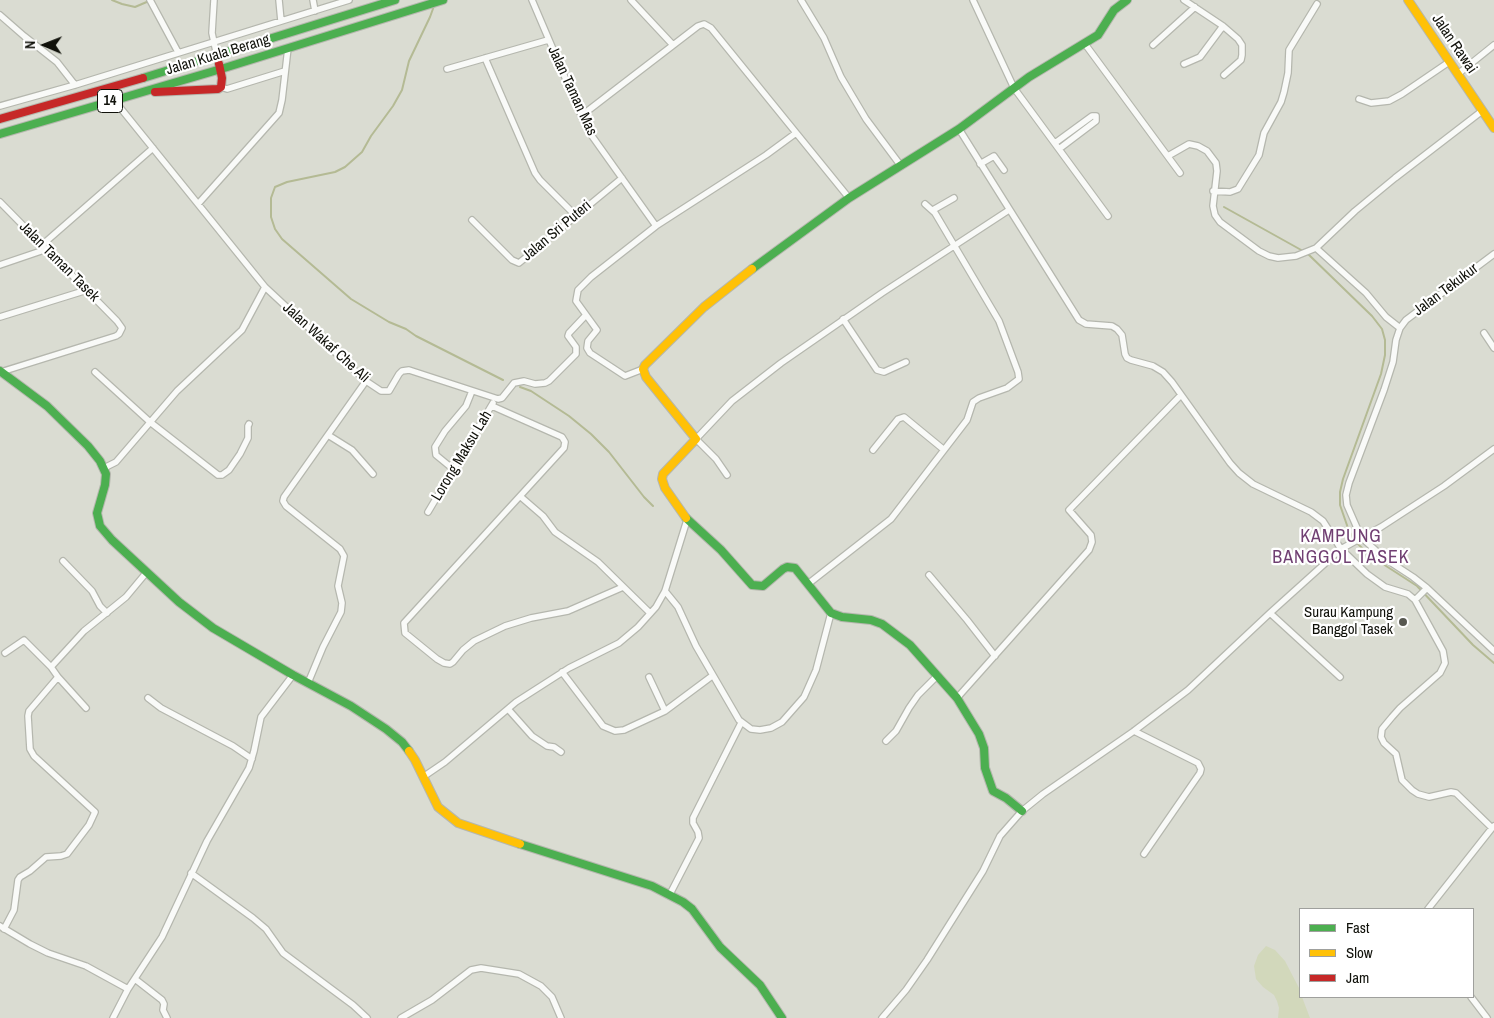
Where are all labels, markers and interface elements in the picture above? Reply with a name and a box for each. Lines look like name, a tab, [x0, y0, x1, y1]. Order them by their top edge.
street label: Jalan Rawai	[1428, 11, 1480, 77]
north arrow	[20, 20, 70, 70]
street label: Jalan Kuala Berang	[164, 31, 272, 79]
text: N	[21, 40, 39, 49]
street label: Jalan Taman Mas	[543, 43, 601, 139]
road number: 14	[98, 90, 122, 112]
street label: Jalan Sri Puteri	[519, 197, 595, 265]
street label: Jalan Taman Tasek	[15, 218, 103, 306]
street label: Jalan Tekukur	[1410, 260, 1482, 320]
street label: Jalan Wakaf Che Ali	[279, 299, 373, 387]
street label: Lorong Maksu Lah	[428, 408, 496, 504]
district label: KAMPUNG BANGGOL TASEK	[1271, 526, 1411, 568]
place label: Surau Kampung Banggol Tasek	[1304, 604, 1393, 639]
marker: Surau Kampung Banggol Tasek	[1397, 616, 1409, 628]
legend	[1299, 908, 1474, 998]
text: Fast	[1346, 917, 1369, 938]
text: Slow	[1346, 942, 1373, 963]
text: Jam	[1346, 967, 1369, 988]

